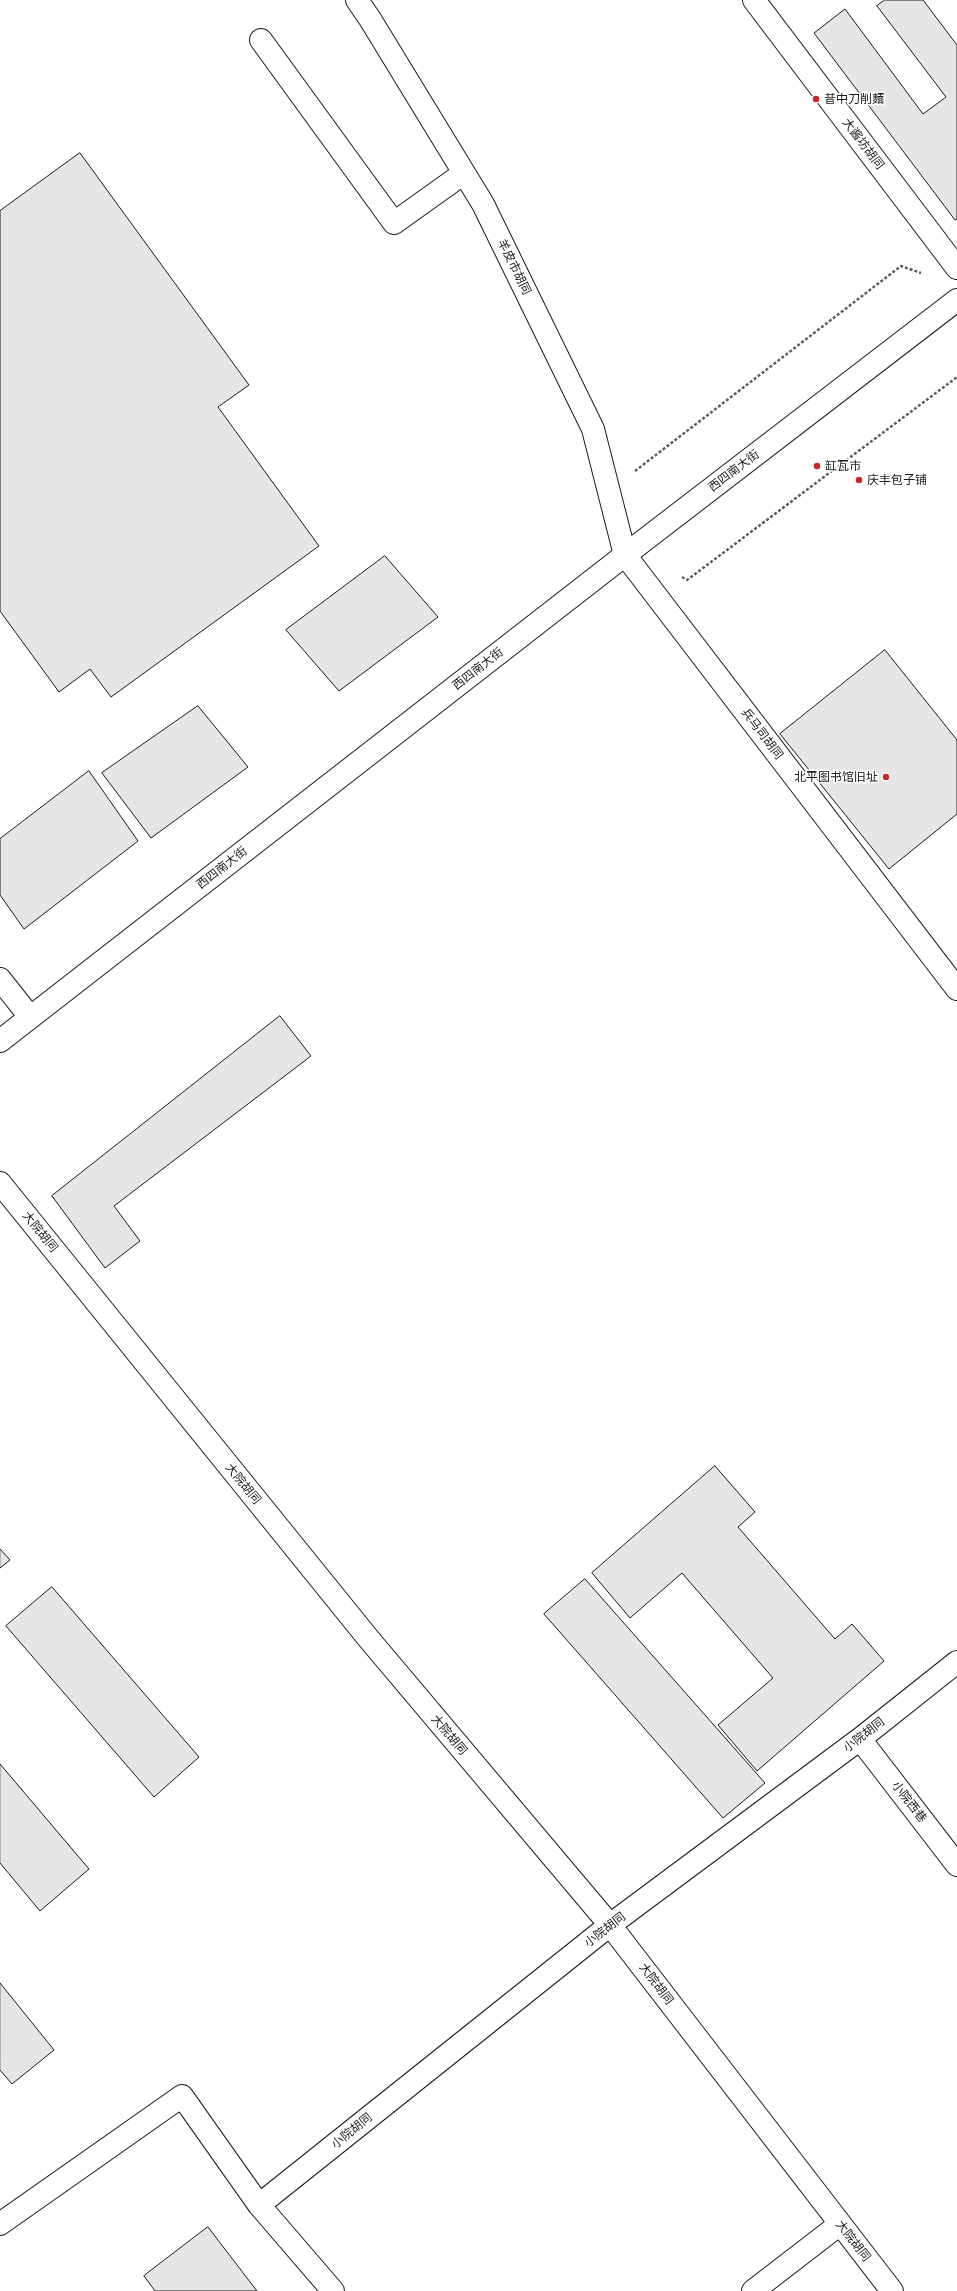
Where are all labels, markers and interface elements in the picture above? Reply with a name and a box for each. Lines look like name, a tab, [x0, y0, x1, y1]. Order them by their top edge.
place label: 昔中刀削麵	[824, 92, 884, 106]
marker: 昔中刀削麵	[811, 94, 821, 104]
street label: 大酱坊胡同	[839, 116, 887, 172]
street label: 羊皮市胡同	[494, 237, 534, 297]
street label: 西四南大街	[706, 447, 762, 495]
place label: 缸瓦市	[825, 459, 861, 473]
marker: 缸瓦市	[812, 461, 822, 471]
place label: 庆丰包子铺	[867, 473, 927, 487]
marker: 庆丰包子铺	[854, 475, 864, 485]
street label: 西四南大街	[450, 645, 506, 693]
street label: 兵马司胡同	[738, 706, 786, 762]
place label: 北平图书馆旧址	[794, 770, 878, 784]
marker: 北平图书馆旧址	[881, 772, 891, 782]
street label: 西四南大街	[194, 844, 250, 892]
street label: 大院胡同	[19, 1209, 61, 1255]
street label: 大院胡同	[222, 1461, 264, 1507]
street label: 大院胡同	[428, 1712, 470, 1758]
street label: 小院胡同	[841, 1715, 887, 1755]
street label: 小院西巷	[889, 1779, 929, 1825]
street label: 小院胡同	[582, 1910, 628, 1950]
street label: 大院胡同	[636, 1960, 676, 2008]
street label: 小院胡同	[329, 2110, 375, 2152]
street label: 大院胡同	[833, 2218, 873, 2264]

